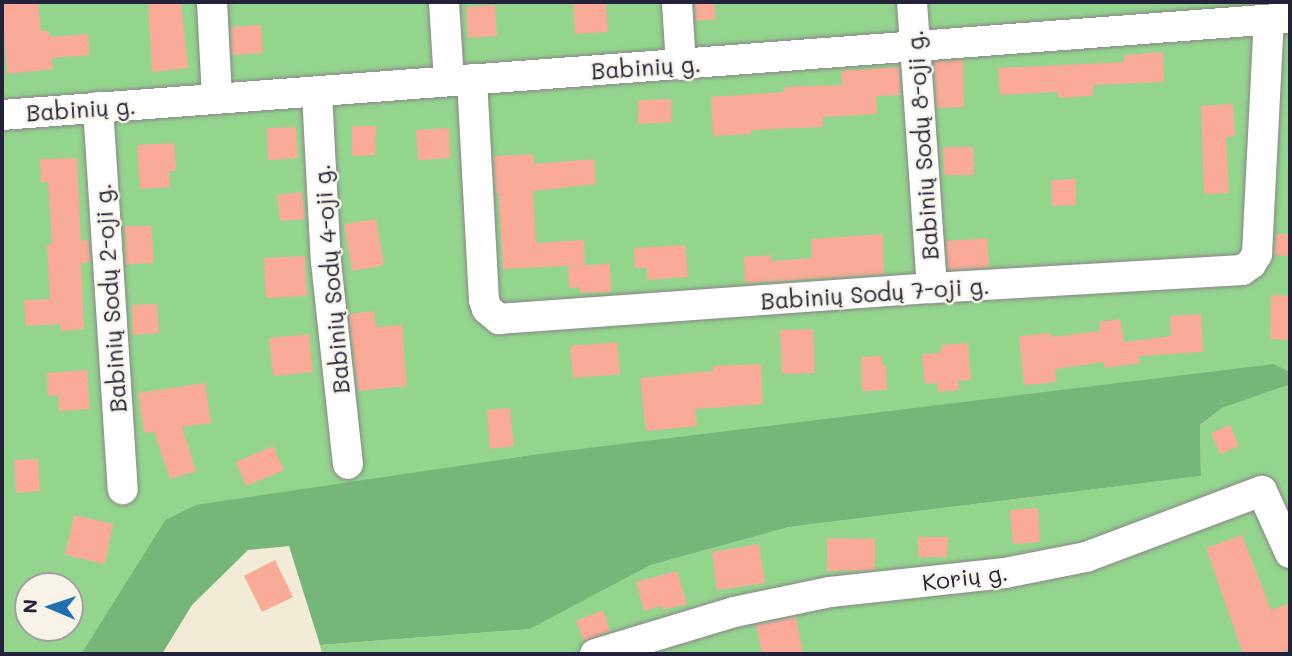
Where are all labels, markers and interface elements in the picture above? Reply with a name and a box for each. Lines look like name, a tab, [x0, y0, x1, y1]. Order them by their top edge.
street label: Babinių Sodų 8-oji g.	[900, 29, 944, 261]
street label: Babinių g.	[590, 49, 702, 85]
street label: Babinių g.	[25, 91, 137, 127]
street label: Babinių Sodų 4-oji g.	[307, 163, 355, 395]
street label: Babinių Sodų 2-oji g.	[88, 183, 132, 413]
street label: Babinių Sodų 7-oji g.	[760, 271, 990, 315]
street label: Korių g.	[921, 558, 1009, 596]
north arrow	[14, 572, 84, 642]
text: N	[17, 599, 42, 614]

